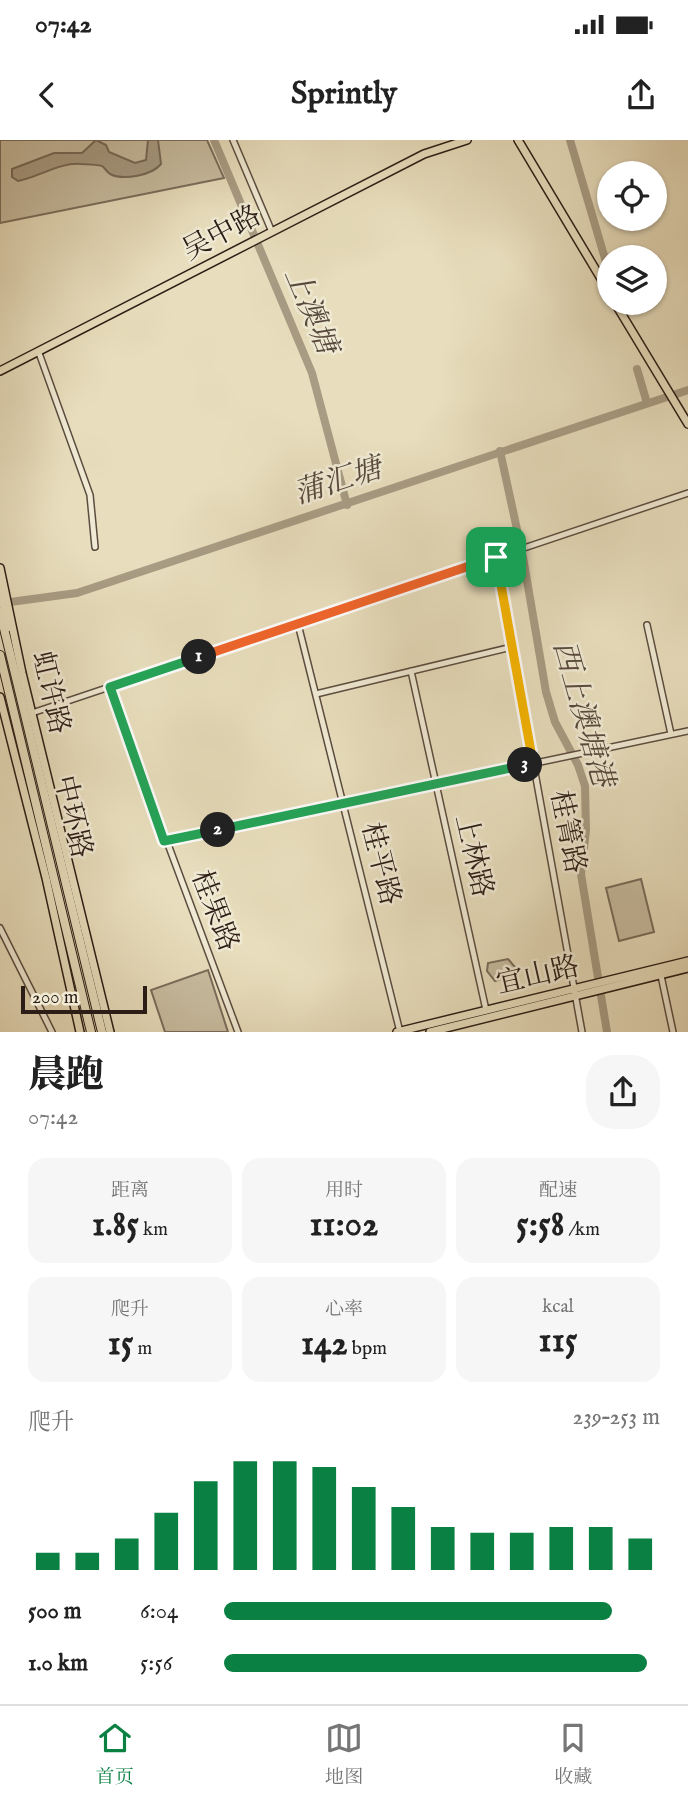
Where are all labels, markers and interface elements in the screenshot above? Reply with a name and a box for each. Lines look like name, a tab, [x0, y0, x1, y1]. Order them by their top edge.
text: 07:42	[35, 8, 92, 41]
text: Sprintly	[291, 74, 397, 115]
icon: back	[28, 76, 66, 114]
icon: share	[622, 76, 660, 114]
map controls	[597, 161, 667, 315]
button: locate	[597, 161, 667, 231]
street label: 吴中路	[177, 199, 267, 269]
button: layers	[597, 245, 667, 315]
water label: 上澳塘	[275, 262, 347, 364]
water label: 蒲汇塘	[289, 449, 390, 514]
pin	[466, 527, 526, 587]
icon: arrive	[477, 538, 515, 576]
water label: 西上澳塘港	[543, 637, 622, 795]
pin: 1	[182, 640, 216, 674]
text: 1	[195, 644, 202, 668]
street label: 虹许路	[23, 648, 77, 738]
pin: 3	[508, 748, 542, 782]
text: 3	[521, 752, 528, 776]
street label: 中环路	[45, 772, 99, 862]
street label: 桂箐路	[542, 787, 592, 877]
street label: 上林路	[446, 811, 500, 901]
pin: 2	[200, 812, 235, 848]
text: 2	[213, 817, 222, 841]
street label: 桂平路	[353, 819, 407, 909]
street label: 桂果路	[183, 866, 245, 956]
street label: 宜山路	[493, 949, 583, 1003]
scale bar	[21, 983, 147, 1015]
text: 200 m	[32, 986, 78, 1010]
text: 晨跑	[28, 1053, 104, 1101]
button: share	[586, 1055, 660, 1129]
text: 07:42	[28, 1103, 78, 1132]
text: 距离	[111, 1179, 149, 1203]
text: 用时	[325, 1179, 363, 1203]
text: 配速	[539, 1179, 577, 1203]
text: 1.85	[92, 1203, 139, 1248]
text: 11:02	[310, 1203, 378, 1248]
text: 5:58	[516, 1203, 564, 1248]
text: km	[139, 1218, 168, 1242]
text: /km	[564, 1218, 600, 1242]
text: kcal	[542, 1295, 574, 1319]
text: 爬升	[111, 1298, 149, 1322]
text: 心率	[325, 1298, 363, 1322]
text: 115	[539, 1319, 577, 1364]
text: 15	[108, 1322, 133, 1367]
text: 142	[301, 1322, 348, 1367]
text: m	[133, 1337, 152, 1361]
text: bpm	[348, 1337, 387, 1361]
text: 239–253 m	[572, 1403, 660, 1432]
text: 爬升	[28, 1408, 74, 1437]
text: 500 m	[28, 1597, 82, 1626]
text: 6:04	[140, 1597, 178, 1626]
text: 1.0 km	[28, 1649, 88, 1678]
text: 5:56	[140, 1649, 172, 1678]
tab: 首页	[96, 1719, 134, 1790]
tab: 地图	[325, 1719, 363, 1790]
tab: 收藏	[554, 1719, 592, 1790]

